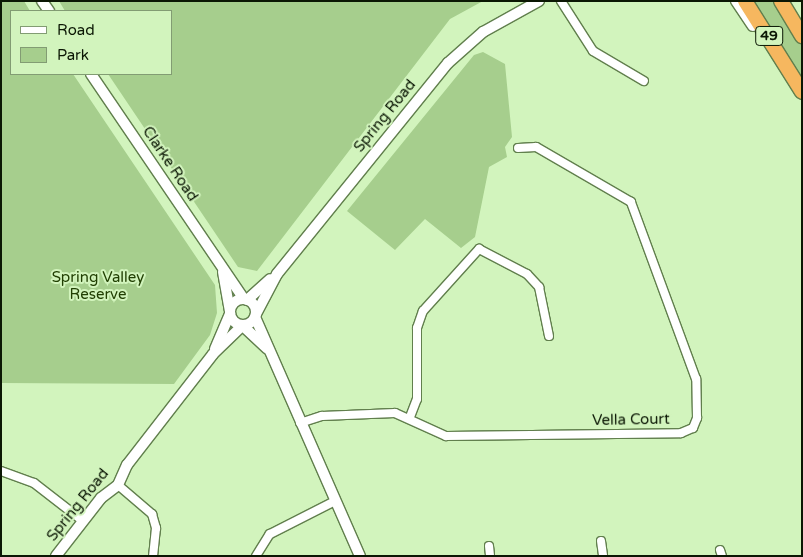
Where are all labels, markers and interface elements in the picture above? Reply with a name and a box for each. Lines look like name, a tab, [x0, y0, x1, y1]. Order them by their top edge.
legend	[10, 10, 172, 75]
text: Road	[57, 21, 95, 39]
road number: 49	[754, 24, 784, 48]
text: Park	[57, 46, 89, 64]
street label: Spring Road	[350, 76, 420, 156]
street label: Clarke Road	[138, 123, 202, 205]
park label: Spring Valley Reserve	[52, 268, 144, 303]
street label: Vella Court	[592, 410, 670, 430]
street label: Spring Road	[43, 465, 113, 545]

